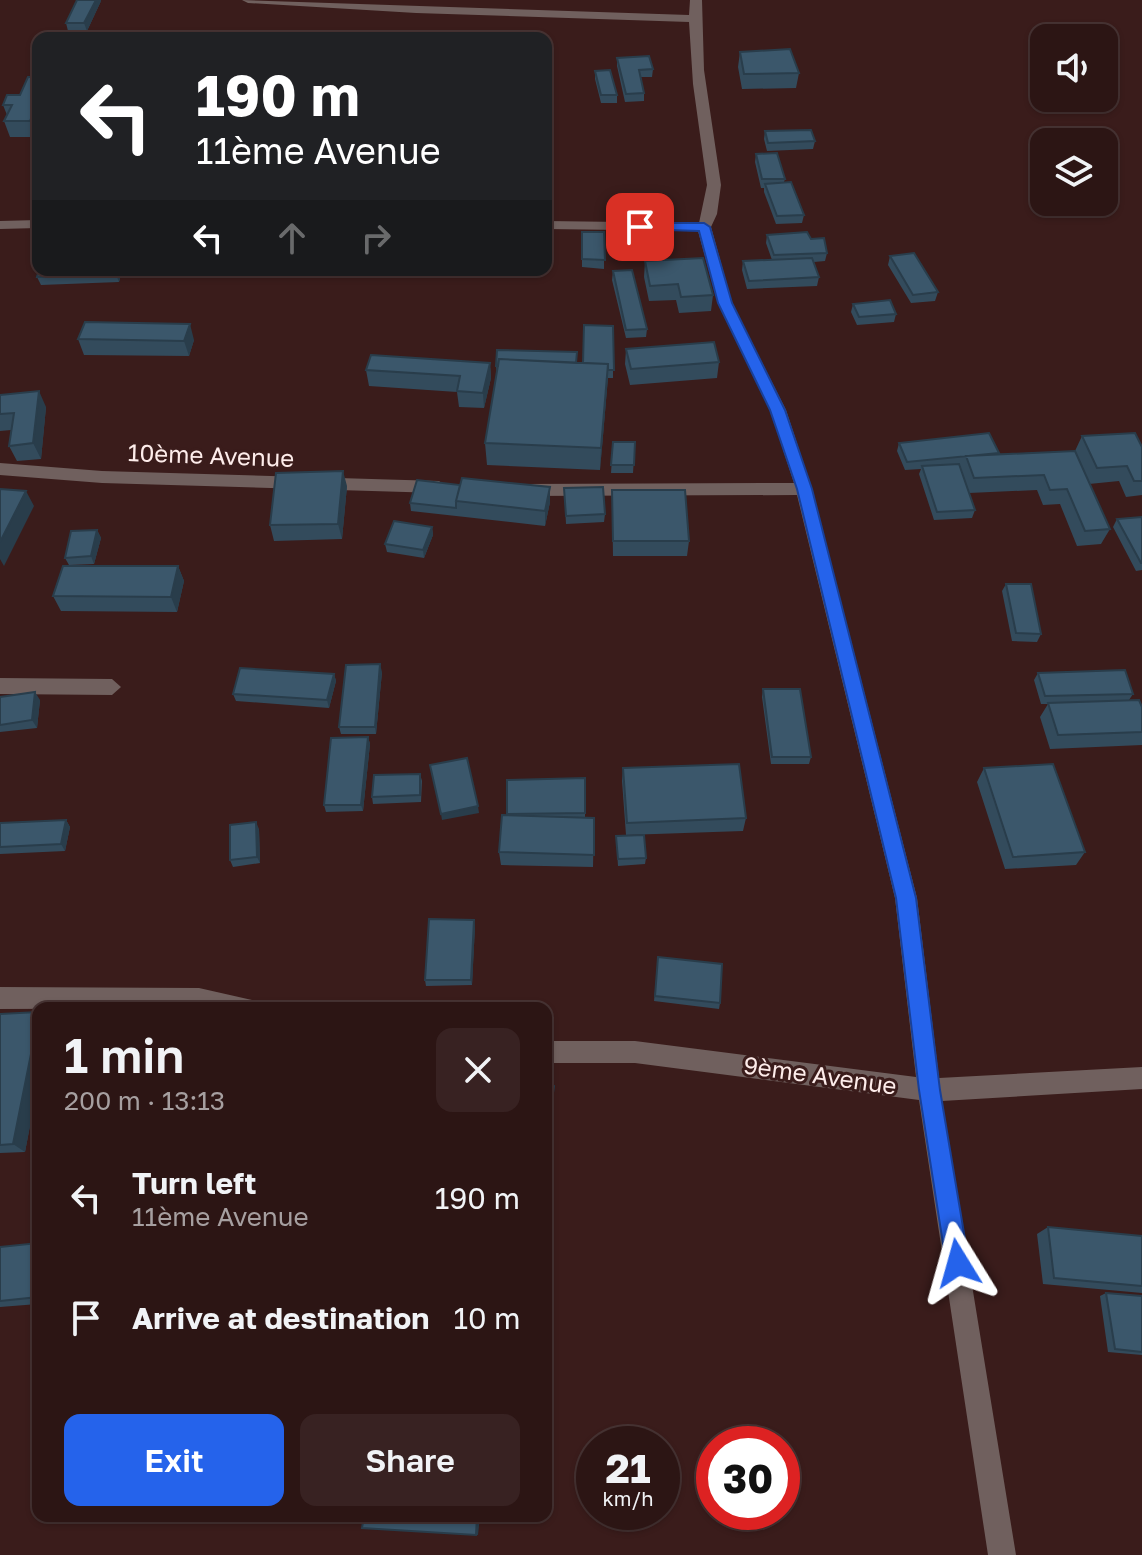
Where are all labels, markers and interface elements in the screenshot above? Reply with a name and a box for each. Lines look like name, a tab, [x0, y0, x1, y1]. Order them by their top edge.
map controls	[1030, 24, 1118, 216]
button: sound	[1030, 24, 1118, 112]
text: 190 m	[196, 61, 360, 128]
icon: left	[64, 64, 168, 168]
button: layers	[1030, 128, 1118, 216]
text: 11ème Avenue	[196, 129, 441, 172]
pin	[606, 193, 674, 261]
icon: arrive	[618, 205, 662, 249]
icon: left	[186, 216, 230, 260]
icon: ahead	[270, 216, 314, 260]
icon: right	[354, 216, 398, 260]
street label: 10ème Avenue	[127, 437, 295, 472]
text: 1 min	[64, 1026, 184, 1084]
button: close	[436, 1028, 520, 1112]
street label: 9ème Avenue	[742, 1049, 899, 1100]
text: 200 m · 13:13	[64, 1085, 225, 1116]
text: Turn left	[132, 1165, 257, 1201]
icon: left	[64, 1176, 108, 1220]
text: 190 m	[435, 1180, 520, 1216]
text: 11ème Avenue	[132, 1201, 309, 1232]
position arrow	[916, 1221, 1000, 1305]
icon: arrive	[64, 1296, 108, 1340]
text: Arrive at destination	[132, 1300, 429, 1336]
text: 10 m	[453, 1300, 521, 1336]
button: Exit	[64, 1414, 284, 1506]
button: Share	[300, 1414, 520, 1506]
speed limit sign: 30	[696, 1426, 800, 1530]
text: 21	[606, 1444, 651, 1492]
text: km/h	[603, 1486, 653, 1510]

